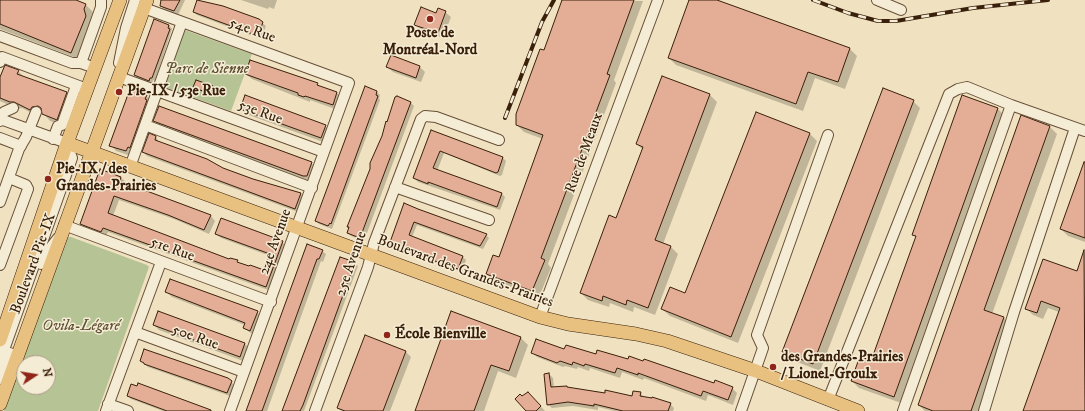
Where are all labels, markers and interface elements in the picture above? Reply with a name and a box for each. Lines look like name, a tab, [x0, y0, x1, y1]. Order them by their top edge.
street label: 54e Rue	[226, 14, 278, 48]
marker: Poste de Montréal-Nord	[425, 14, 435, 24]
place label: Poste de Montréal-Nord	[383, 25, 477, 60]
park label: Parc de Sienne	[165, 61, 249, 79]
place label: Pie-IX / 53e Rue	[127, 83, 225, 101]
marker: Pie-IX / 53e Rue	[114, 87, 124, 97]
street label: 53e Rue	[235, 97, 285, 129]
street label: Rue de Meaux	[562, 110, 608, 196]
place label: Pie-IX / des Grandes-Prairies	[56, 161, 156, 196]
marker: Pie-IX / des Grandes-Prairies	[43, 174, 53, 184]
street label: 24e Avenue	[256, 207, 296, 277]
street label: Boulevard Pie-IX	[7, 211, 61, 317]
street label: 25e Avenue	[333, 229, 371, 299]
street label: Boulevard des Grandes-Prairies	[375, 232, 555, 312]
street label: 51e Rue	[147, 234, 197, 266]
park label: Ovila-Légaré	[42, 318, 120, 336]
street label: 50e Rue	[169, 321, 221, 355]
place label: École Bienville	[395, 326, 486, 344]
marker: École Bienville	[382, 330, 392, 340]
place label: des Grandes-Prairies / Lionel-Groulx	[781, 349, 903, 384]
north arrow	[16, 355, 56, 395]
marker: des Grandes-Prairies / Lionel-Groulx	[768, 362, 778, 372]
text: N	[39, 367, 55, 379]

